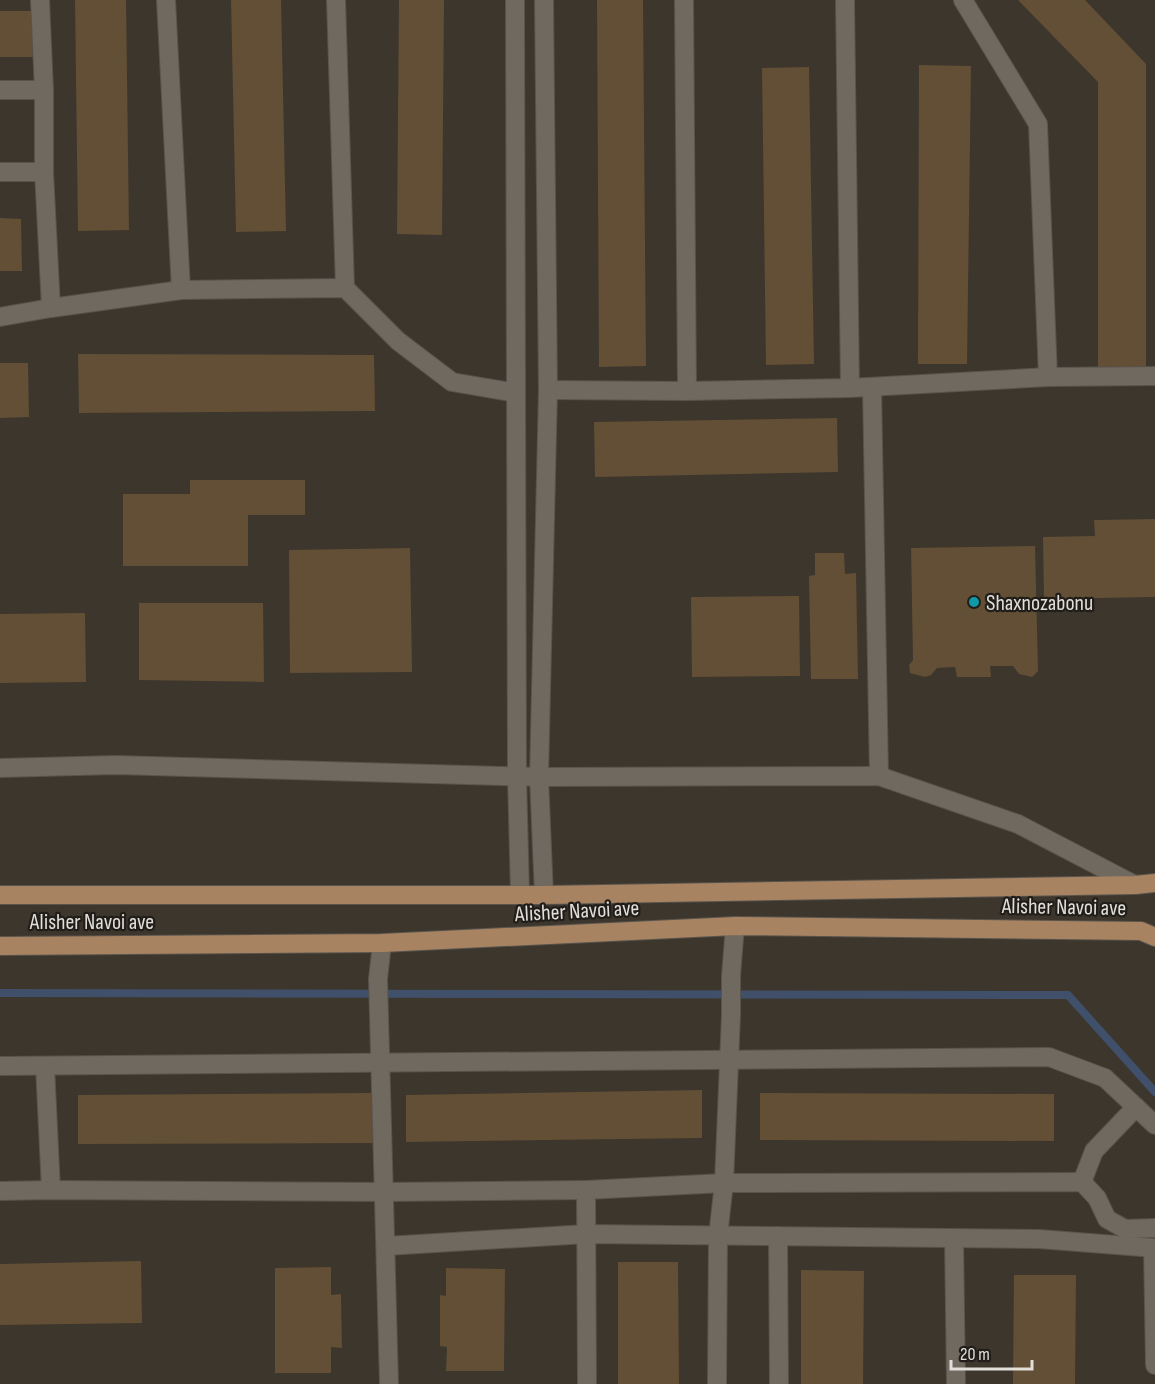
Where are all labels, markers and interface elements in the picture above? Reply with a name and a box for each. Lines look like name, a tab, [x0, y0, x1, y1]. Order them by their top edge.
place label: Shaxnozabonu	[986, 590, 1093, 617]
marker: Shaxnozabonu	[967, 595, 981, 609]
street label: Alisher Navoi ave	[1001, 893, 1126, 922]
street label: Alisher Navoi ave	[513, 895, 640, 928]
street label: Alisher Navoi ave	[29, 909, 154, 936]
scale bar	[951, 1333, 1032, 1371]
text: 20 m	[960, 1344, 990, 1365]

